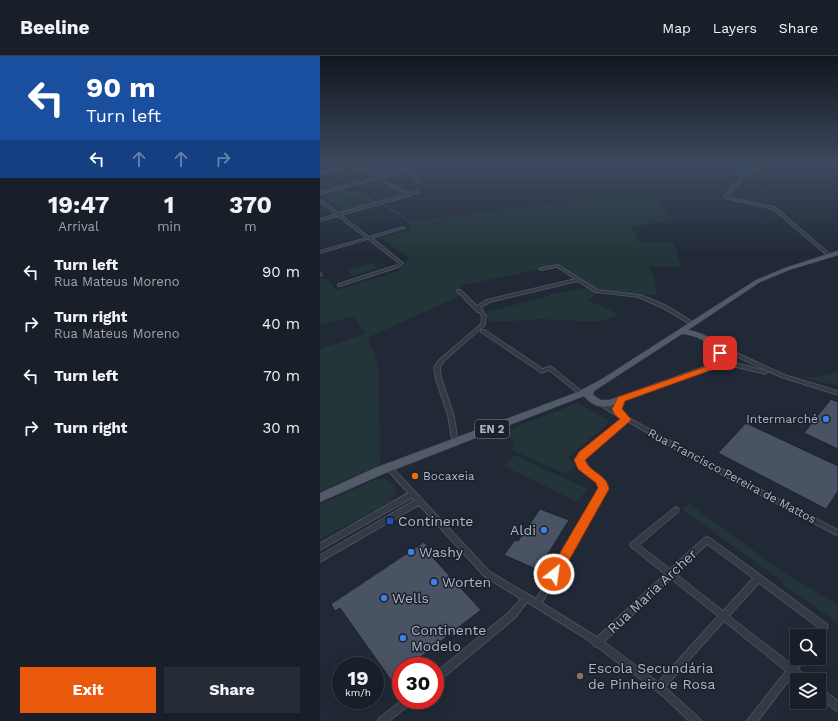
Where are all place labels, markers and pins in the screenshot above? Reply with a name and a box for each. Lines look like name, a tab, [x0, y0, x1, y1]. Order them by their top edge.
pin	[703, 336, 737, 370]
place label: Intermarché	[746, 412, 818, 426]
marker: Intermarché	[821, 414, 831, 424]
place label: Bocaxeia	[423, 469, 475, 483]
marker: Bocaxeia	[410, 471, 420, 481]
place label: Continente	[398, 513, 473, 529]
marker: Continente	[385, 516, 395, 526]
place label: Aldi	[510, 522, 536, 538]
marker: Aldi	[539, 525, 549, 535]
place label: Washy	[419, 544, 464, 560]
marker: Washy	[406, 547, 416, 557]
place label: Worten	[442, 574, 491, 590]
marker: Worten	[429, 577, 439, 587]
place label: Wells	[392, 590, 429, 606]
marker: Wells	[379, 593, 389, 603]
place label: Continente Modelo	[411, 622, 486, 654]
marker: Continente Modelo	[398, 633, 408, 643]
place label: Escola Secundária de Pinheiro e Rosa	[588, 660, 715, 692]
marker: Escola Secundária de Pinheiro e Rosa	[575, 671, 585, 681]

